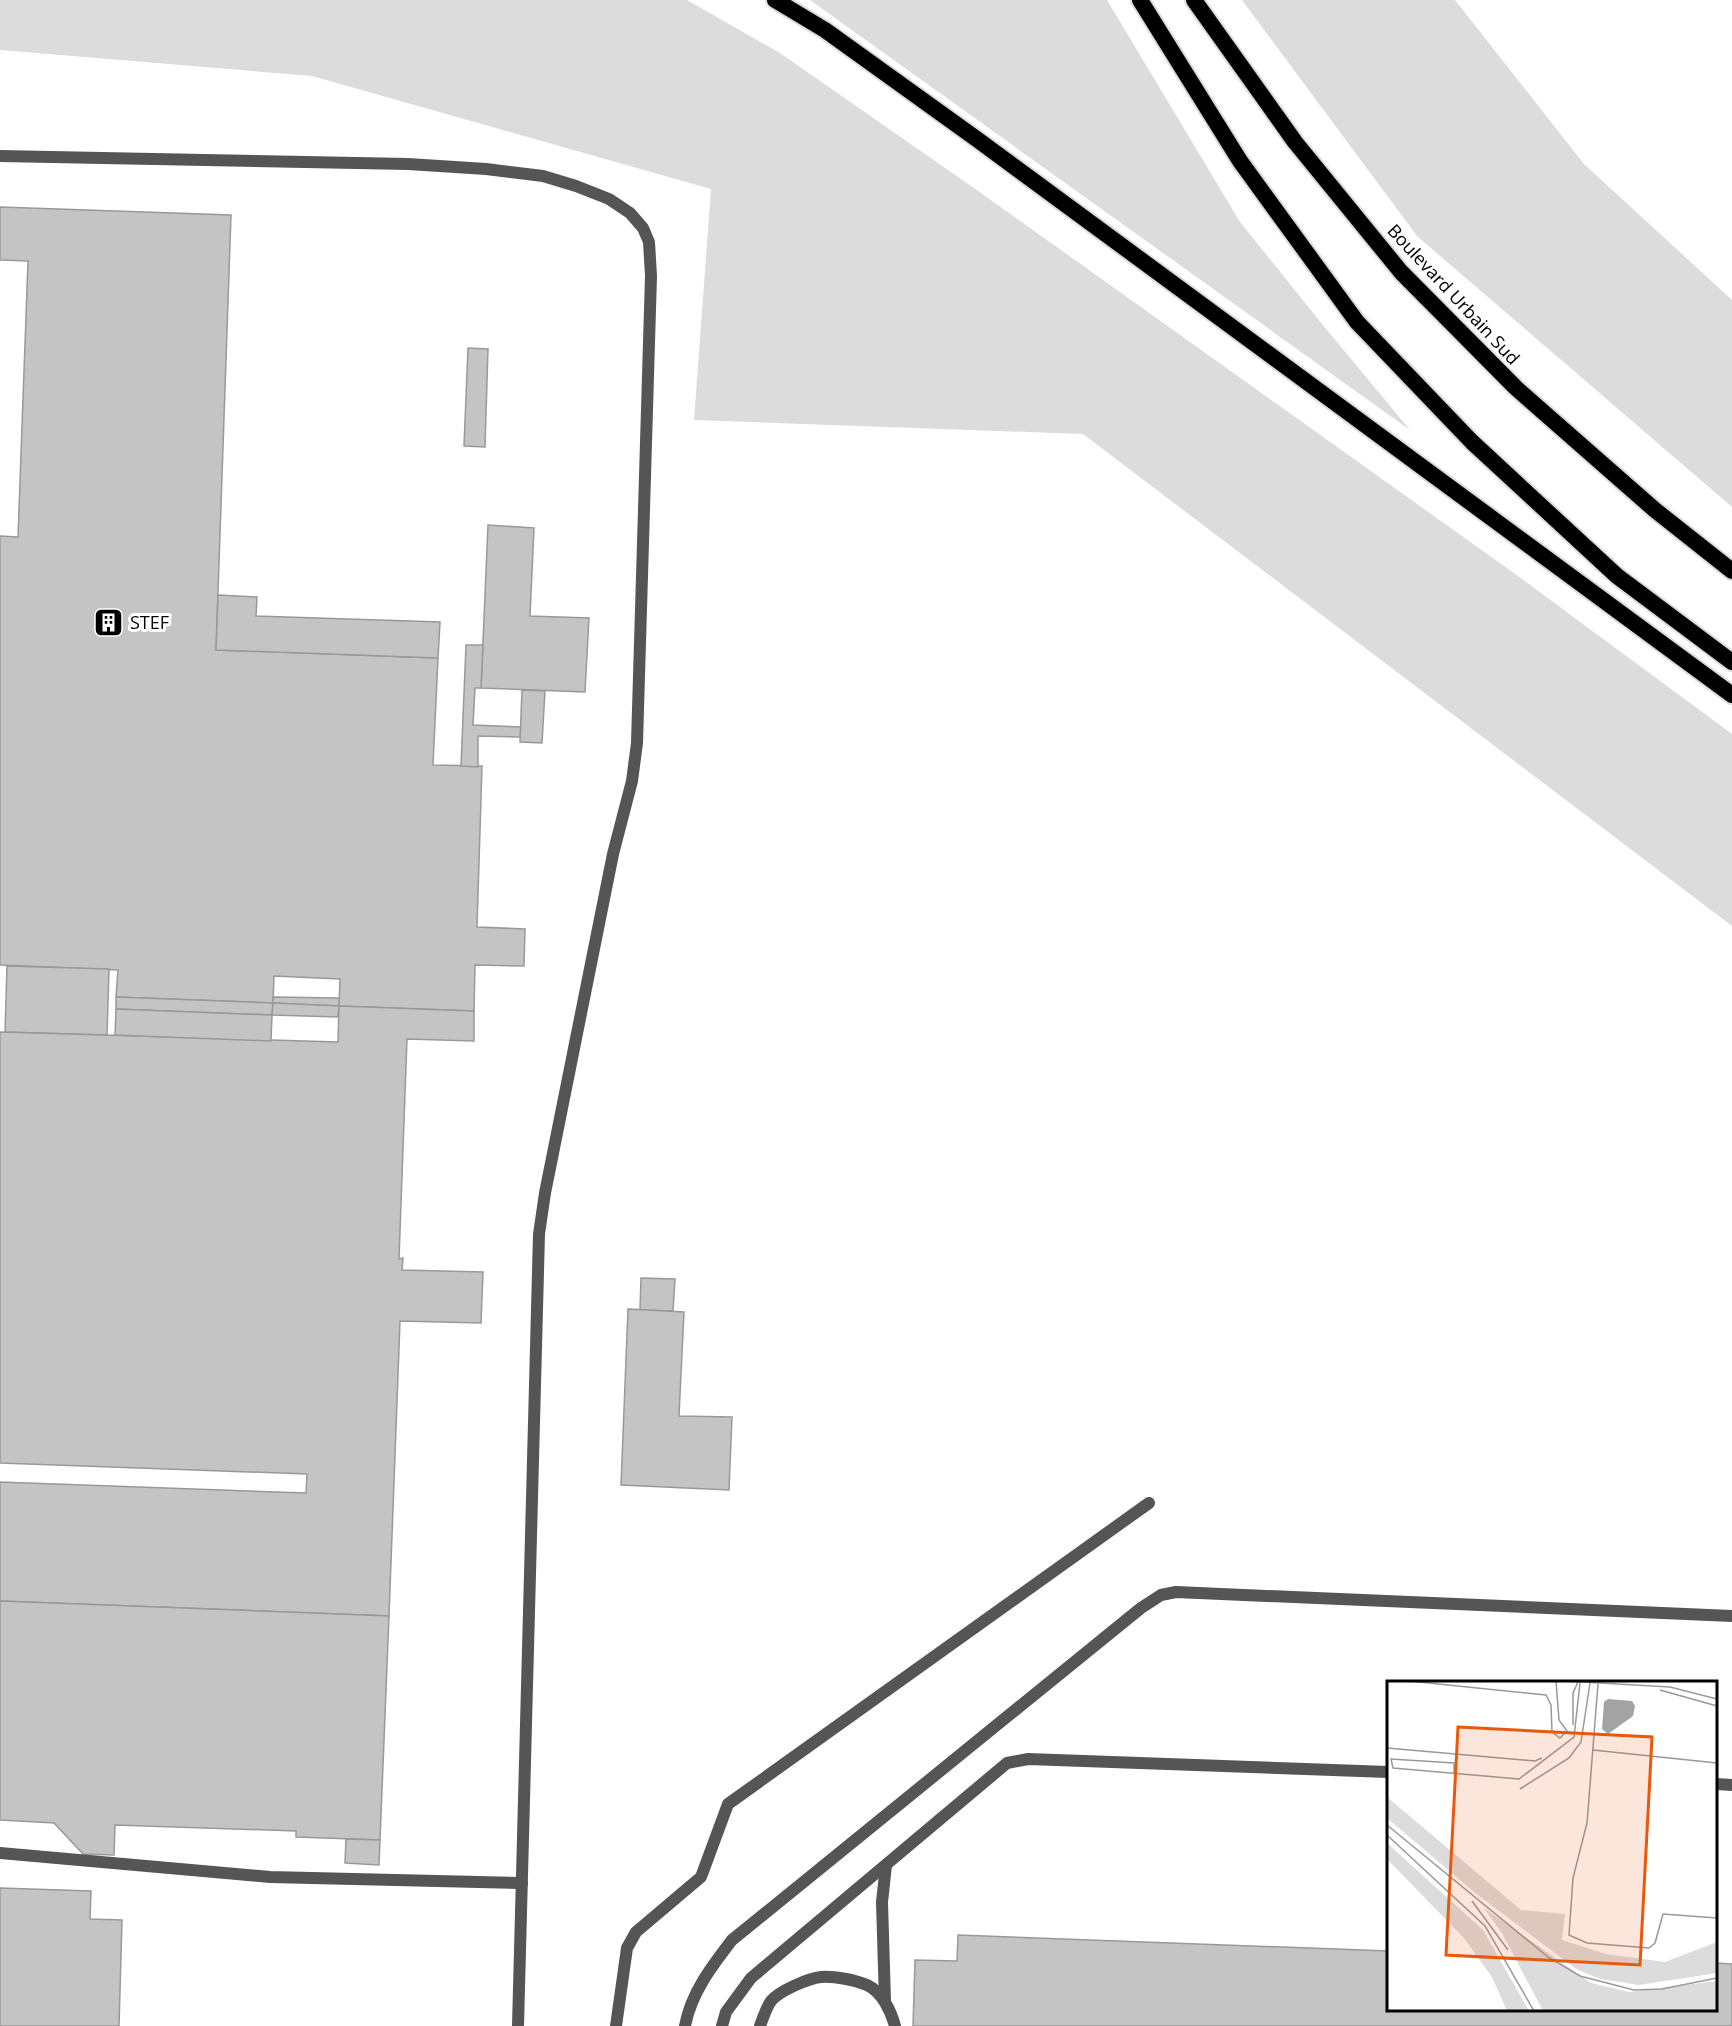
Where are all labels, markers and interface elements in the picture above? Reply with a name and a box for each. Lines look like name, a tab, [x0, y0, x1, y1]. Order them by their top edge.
street label: Boulevard Urbain Sud	[1383, 219, 1525, 369]
building icon: STEF	[93, 606, 125, 638]
place label: STEF	[130, 610, 169, 634]
inset map	[1387, 1681, 1717, 2011]

